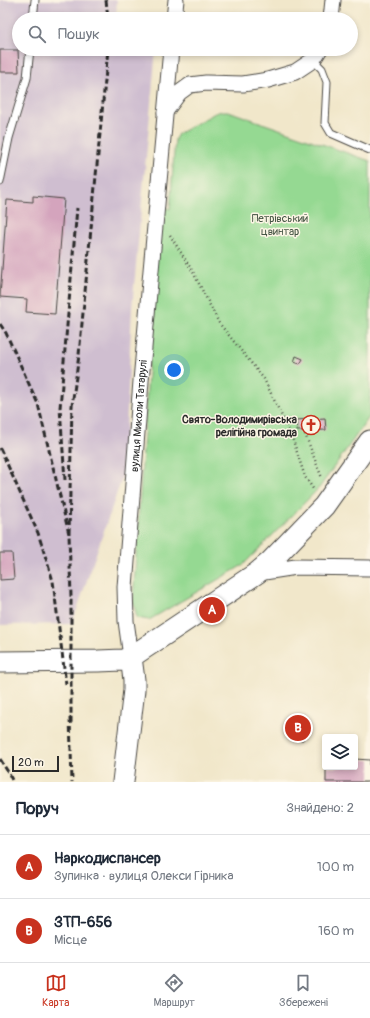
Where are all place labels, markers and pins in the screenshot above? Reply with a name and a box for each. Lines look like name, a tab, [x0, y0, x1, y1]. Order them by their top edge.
place label: Свято-Володимирівська релігійна громада	[182, 413, 297, 439]
church icon: Свято-Володимирівська релігійна громада	[300, 414, 322, 436]
pin: A	[199, 595, 225, 625]
pin: B	[285, 713, 311, 743]

